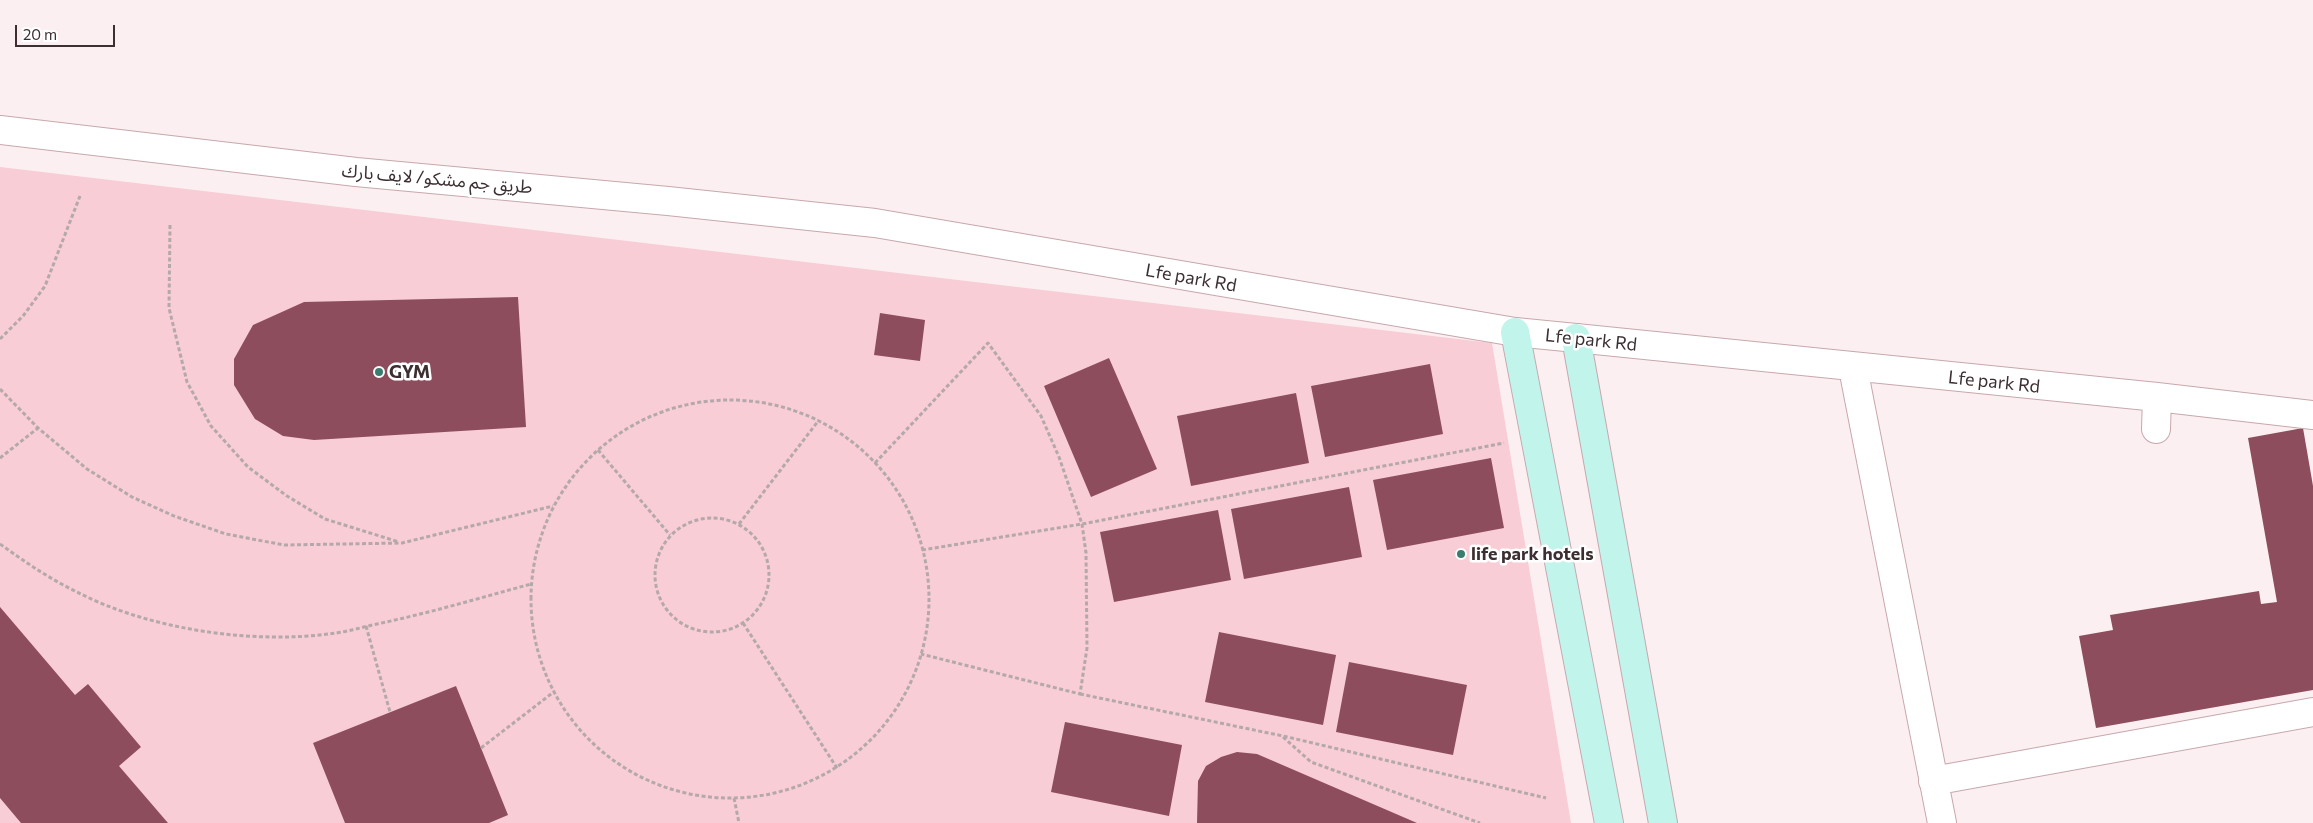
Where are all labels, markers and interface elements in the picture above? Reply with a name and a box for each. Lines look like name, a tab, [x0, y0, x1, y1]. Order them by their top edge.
scale bar	[18, 15, 118, 47]
text: 20 m	[23, 25, 57, 43]
street label: طريق جم مشكو/ لايف بارك	[341, 160, 533, 198]
street label: Lfe park Rd	[1144, 259, 1238, 297]
street label: Lfe park Rd	[1544, 324, 1638, 356]
place label: GYM	[389, 361, 430, 383]
marker: GYM	[373, 366, 385, 378]
street label: Lfe park Rd	[1947, 366, 2041, 398]
place label: life park hotels	[1471, 543, 1594, 565]
marker: life park hotels	[1455, 548, 1467, 560]

